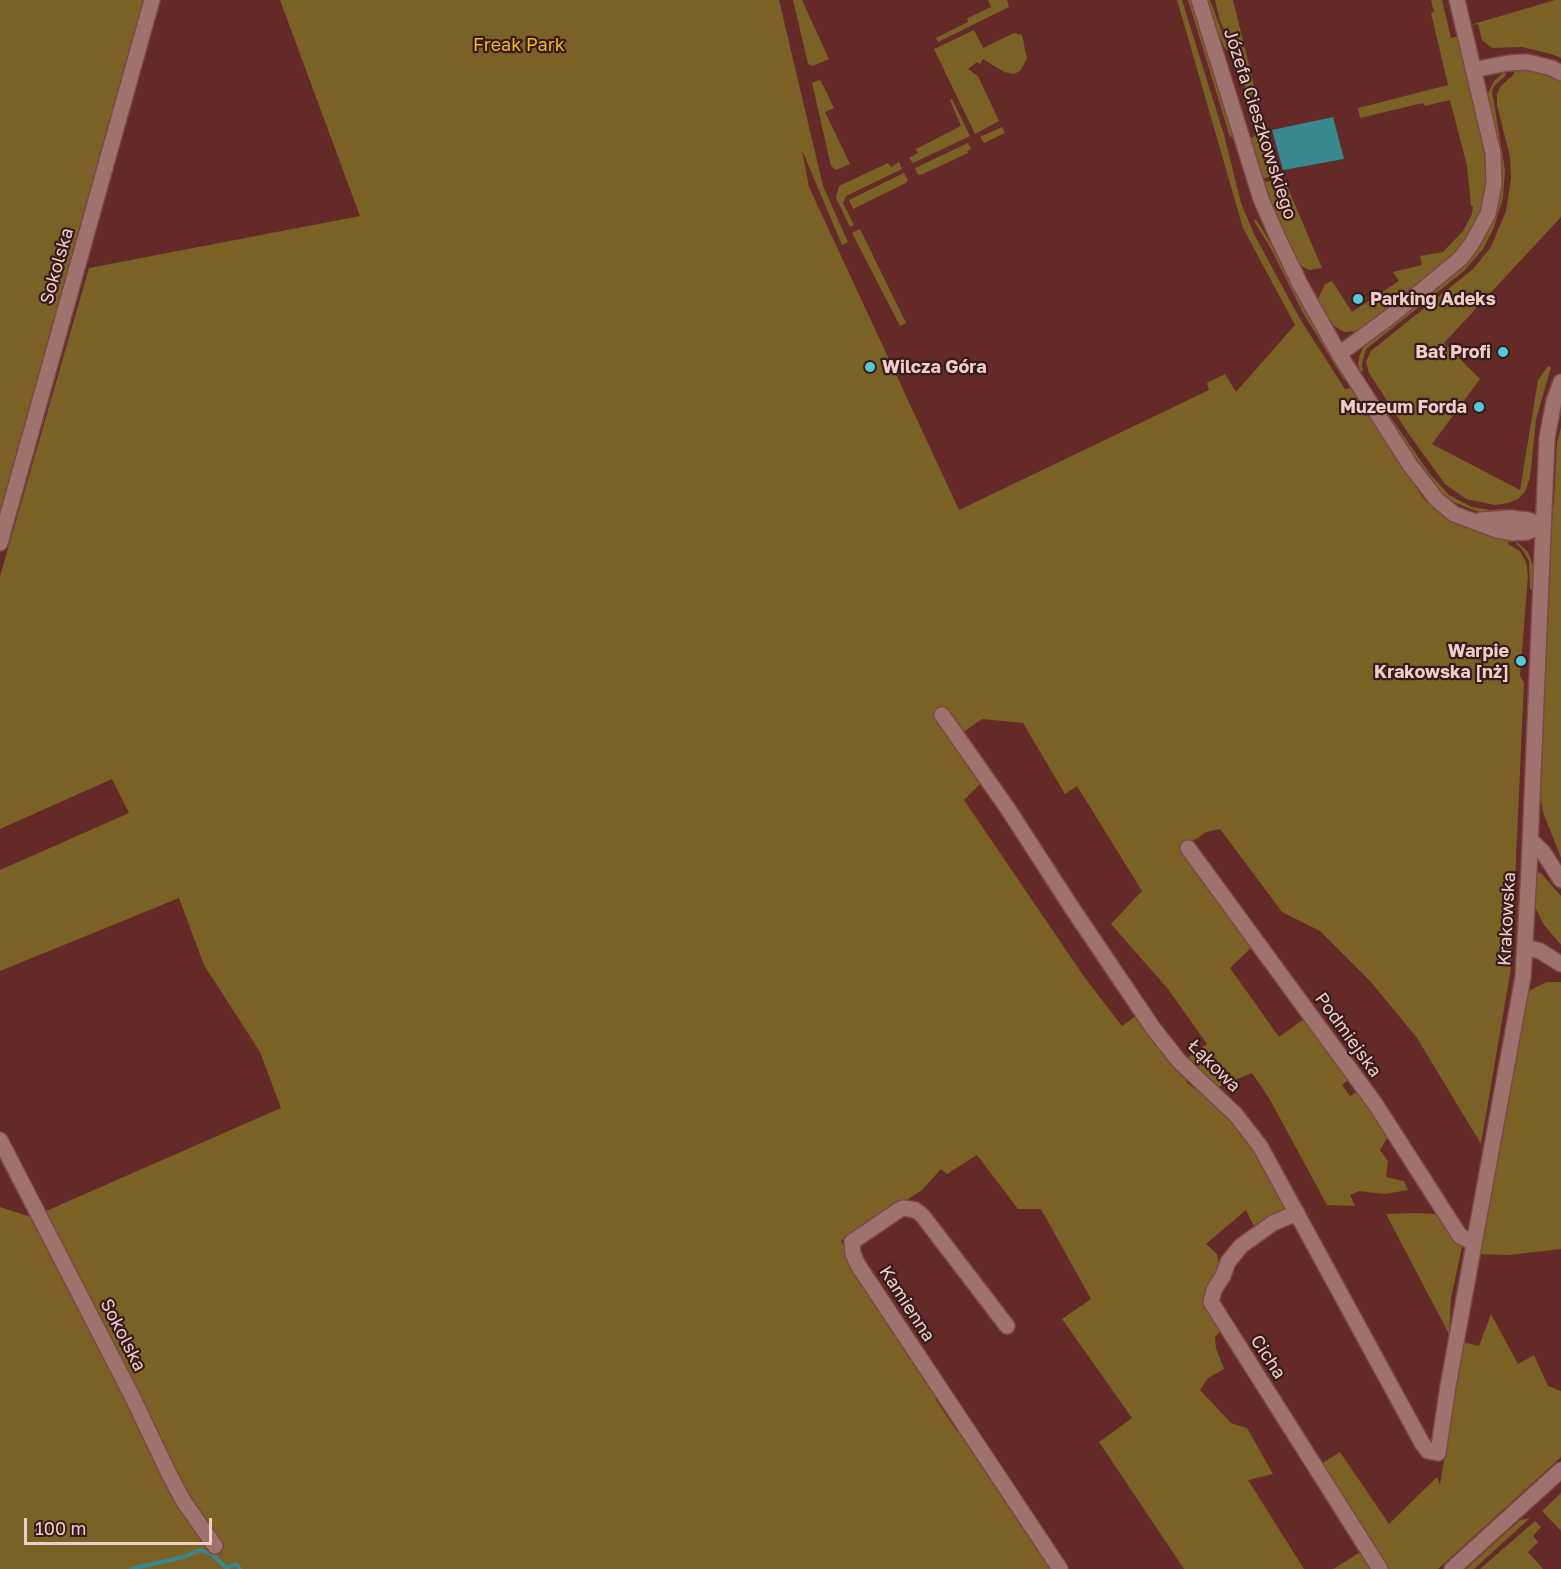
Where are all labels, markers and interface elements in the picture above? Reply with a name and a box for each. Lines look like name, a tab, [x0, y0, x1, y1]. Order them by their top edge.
street label: Józefa Cieszkowskiego	[1219, 26, 1301, 222]
park label: Freak Park	[473, 34, 565, 56]
street label: Sokolska	[36, 225, 78, 307]
place label: Parking Adeks	[1370, 288, 1496, 310]
marker: Parking Adeks	[1351, 292, 1365, 306]
place label: Bat Profi	[1415, 341, 1491, 363]
marker: Bat Profi	[1496, 345, 1510, 359]
place label: Wilcza Góra	[882, 356, 987, 378]
marker: Wilcza Góra	[863, 360, 877, 374]
place label: Muzeum Forda	[1340, 396, 1467, 418]
marker: Muzeum Forda	[1472, 400, 1486, 414]
place label: Warpie Krakowska [nż]	[1374, 640, 1509, 682]
marker: Warpie Krakowska [nż]	[1514, 654, 1528, 668]
street label: Krakowska	[1494, 871, 1520, 967]
street label: Podmiejska	[1310, 989, 1386, 1081]
street label: Łąkowa	[1183, 1035, 1245, 1097]
street label: Kamienna	[875, 1262, 939, 1346]
street label: Sokolska	[96, 1295, 150, 1375]
street label: Cicha	[1246, 1331, 1290, 1383]
scale bar	[27, 1506, 214, 1544]
text: 100 m	[35, 1517, 86, 1539]

